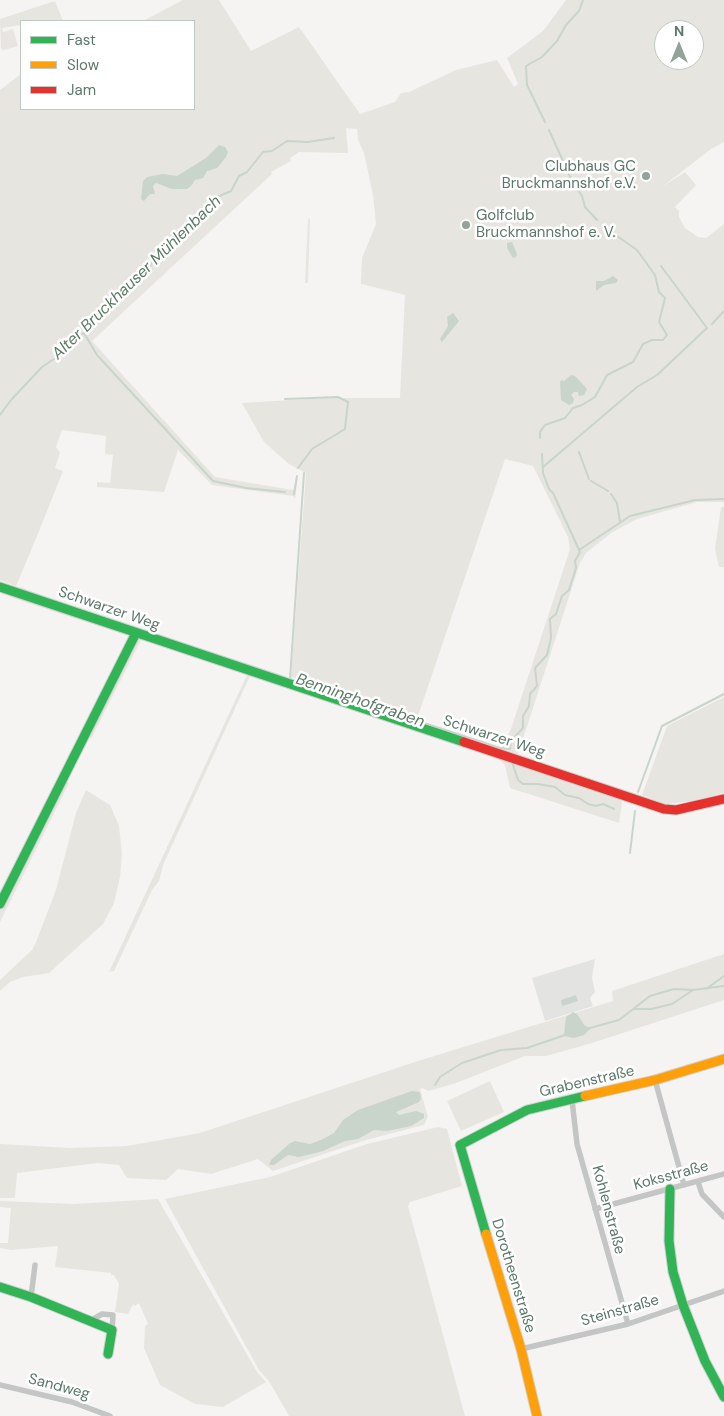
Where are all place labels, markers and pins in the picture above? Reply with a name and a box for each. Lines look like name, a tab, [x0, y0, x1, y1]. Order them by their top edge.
place label: Clubhaus GC Bruckmannshof e.V.	[502, 158, 636, 193]
marker: Clubhaus GC Bruckmannshof e.V.	[640, 170, 652, 182]
place label: Golfclub Bruckmannshof e. V.	[476, 207, 615, 242]
marker: Golfclub Bruckmannshof e. V.	[460, 219, 472, 231]

